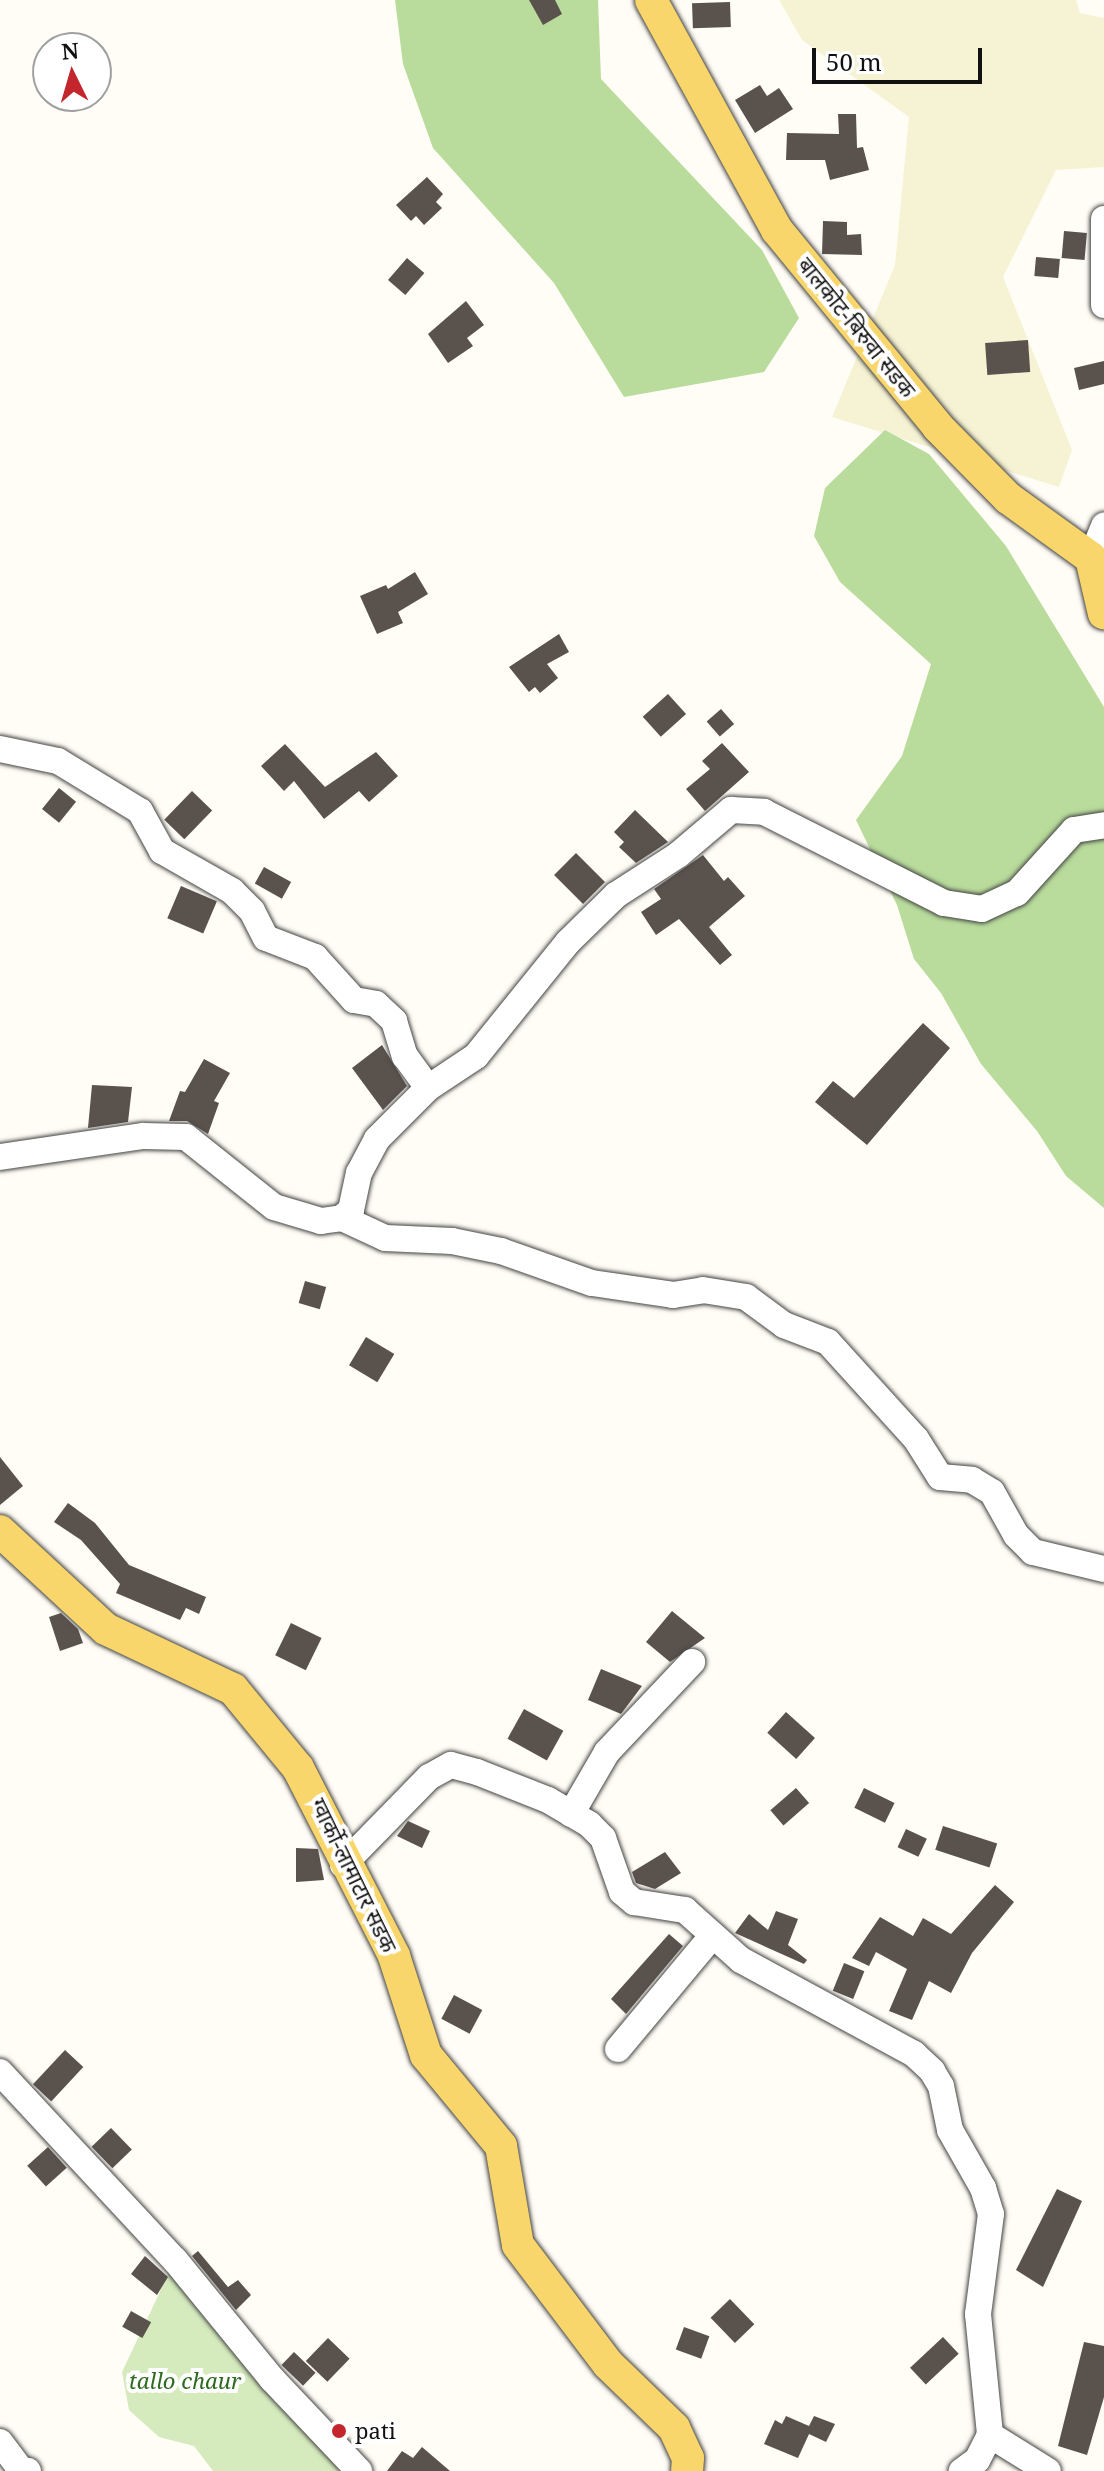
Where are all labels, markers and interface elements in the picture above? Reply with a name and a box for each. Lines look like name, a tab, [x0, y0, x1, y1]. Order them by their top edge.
north arrow	[32, 32, 112, 112]
scale bar	[816, 32, 986, 82]
text: N	[60, 34, 80, 66]
text: 50 m	[826, 45, 882, 78]
street label: बालकोट-बिरुवा सडक	[793, 252, 921, 402]
street label: ग्वार्को-लामाटार सडक	[305, 1794, 403, 1956]
park label: tallo chaur	[129, 2368, 241, 2394]
place label: pati	[355, 2418, 396, 2444]
marker: pati	[330, 2422, 348, 2440]

